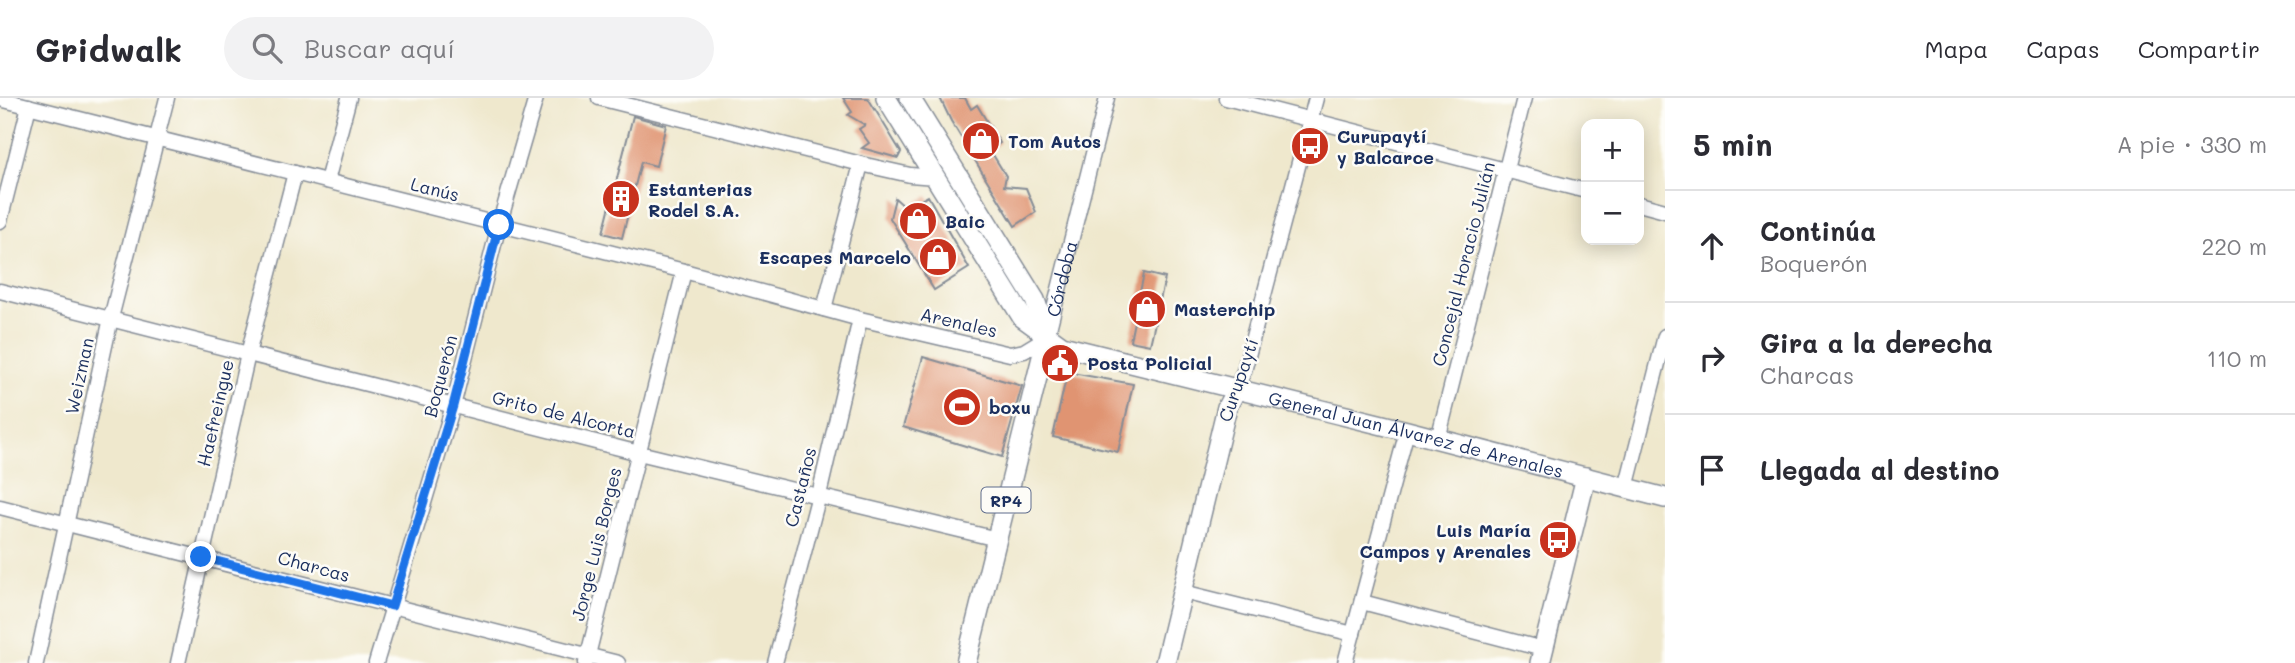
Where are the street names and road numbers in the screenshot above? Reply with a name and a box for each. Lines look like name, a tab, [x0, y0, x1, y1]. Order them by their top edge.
street label: Concejal Horacio Julián	[1426, 159, 1500, 369]
street label: Lanús	[408, 171, 462, 207]
street label: Córdoba	[1041, 238, 1083, 319]
street label: Arenales	[918, 302, 1000, 342]
street label: Boquerón	[418, 332, 462, 420]
street label: Weizman	[59, 335, 99, 417]
street label: Curupaytí	[1213, 335, 1263, 425]
street label: Haefreingue	[191, 357, 239, 469]
street label: Grito de Alcorta	[490, 385, 638, 443]
street label: General Juan Álvarez de Arenales	[1266, 385, 1566, 483]
street label: Castaños	[779, 445, 821, 529]
street label: Jorge Luis Borges	[565, 465, 627, 623]
road number: RP4	[982, 488, 1030, 512]
street label: Charcas	[275, 545, 353, 587]

